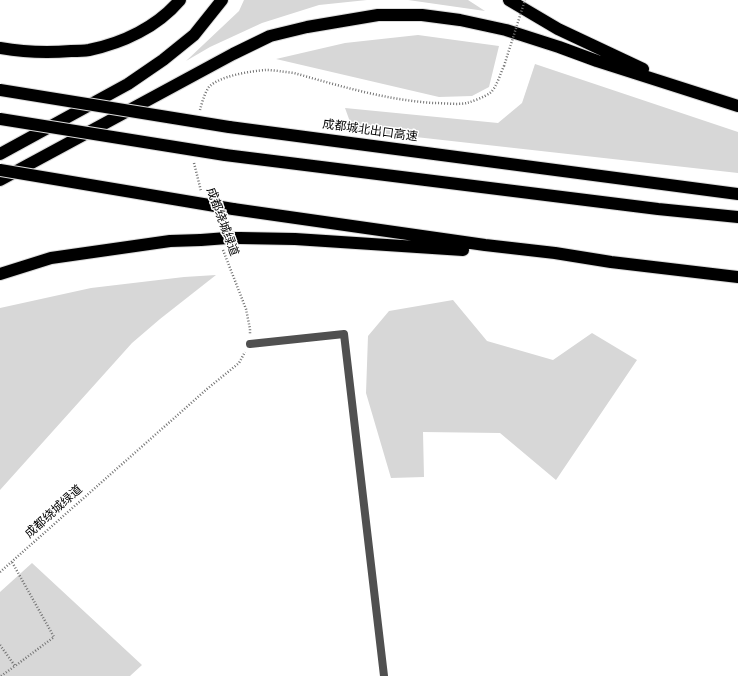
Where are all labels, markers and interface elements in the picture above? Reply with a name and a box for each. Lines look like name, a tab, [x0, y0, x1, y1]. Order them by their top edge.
street label: 成都城北出口高速	[321, 117, 419, 145]
street label: 成都绕城绿道	[203, 186, 241, 258]
street label: 成都绕城绿道	[22, 483, 86, 541]

